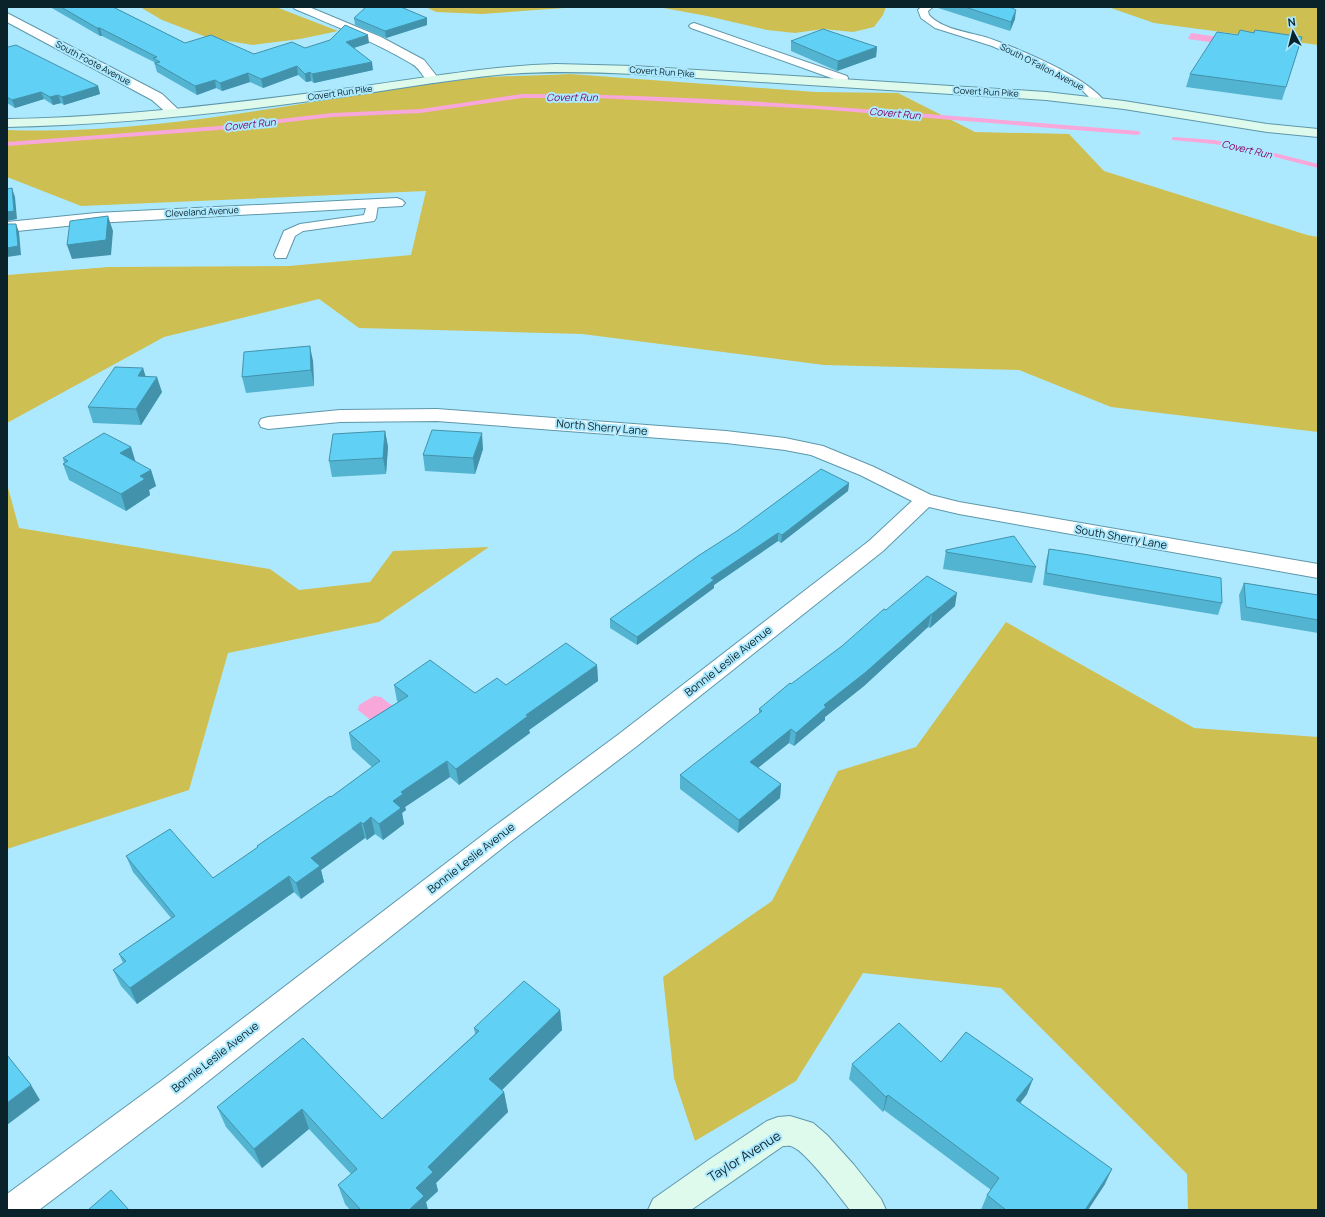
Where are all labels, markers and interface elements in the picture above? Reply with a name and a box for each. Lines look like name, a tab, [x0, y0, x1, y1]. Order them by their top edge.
north arrow	[1273, 12, 1313, 52]
text: N	[1287, 14, 1297, 30]
street label: South Foote Avenue	[53, 37, 133, 88]
street label: South O’Fallon Avenue	[998, 40, 1086, 93]
street label: Covert Run Pike	[629, 63, 695, 80]
street label: Covert Run Pike	[307, 82, 373, 103]
street label: Covert Run Pike	[953, 83, 1019, 100]
water label: Covert Run	[546, 90, 599, 104]
water label: Covert Run	[869, 104, 922, 122]
water label: Covert Run	[224, 114, 277, 134]
water label: Covert Run	[1220, 136, 1275, 162]
street label: Cleveland Avenue	[165, 203, 239, 220]
street label: North Sherry Lane	[556, 415, 649, 438]
street label: South Sherry Lane	[1074, 521, 1169, 552]
street label: Bonnie Leslie Avenue	[681, 621, 775, 699]
street label: Bonnie Leslie Avenue	[424, 818, 518, 896]
street label: Bonnie Leslie Avenue	[168, 1017, 262, 1095]
street label: Taylor Avenue	[704, 1126, 784, 1186]

